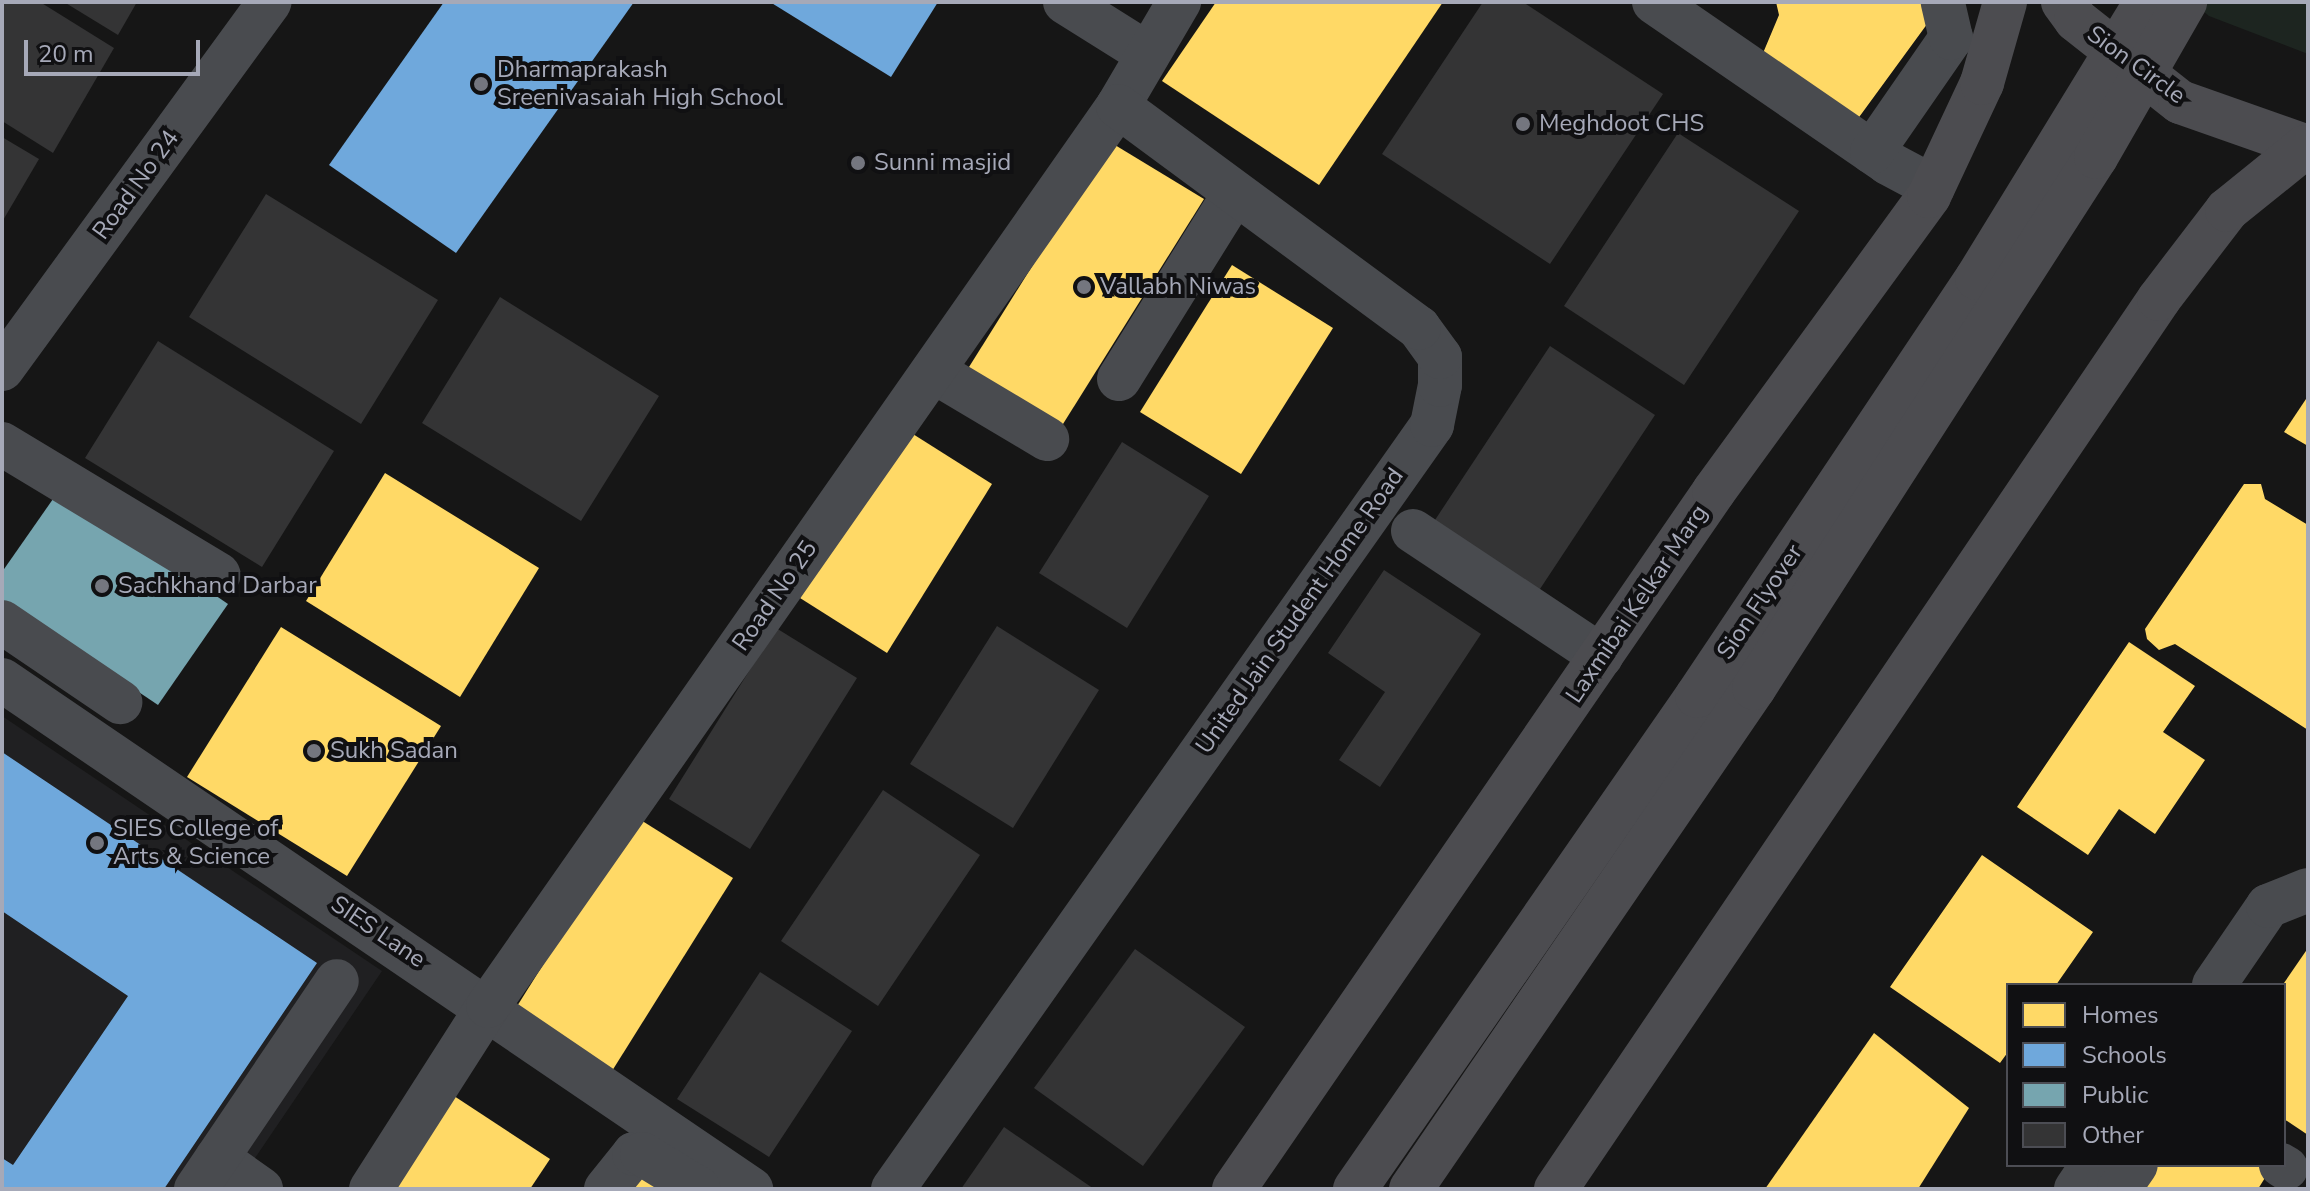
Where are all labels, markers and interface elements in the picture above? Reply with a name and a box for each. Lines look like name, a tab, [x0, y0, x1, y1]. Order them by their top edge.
street label: Sion Circle	[2081, 20, 2191, 110]
scale bar	[28, 24, 204, 74]
text: 20 m	[38, 38, 94, 70]
place label: Dharmaprakash Sreenivasaiah High School	[497, 56, 783, 112]
marker: Dharmaprakash Sreenivasaiah High School	[472, 75, 490, 93]
place label: Meghdoot CHS	[1539, 110, 1704, 138]
marker: Meghdoot CHS	[1514, 115, 1532, 133]
street label: Road No 24	[87, 125, 185, 245]
place label: Sunni masjid	[874, 149, 1011, 177]
marker: Sunni masjid	[849, 154, 867, 172]
place label: Vallabh Niwas	[1100, 273, 1256, 301]
marker: Vallabh Niwas	[1075, 278, 1093, 296]
street label: United Jain Student Home Road	[1190, 463, 1410, 759]
street label: Laxmibai Kelkar Marg	[1560, 500, 1714, 708]
street label: Road No 25	[726, 535, 824, 657]
street label: Sion Flyover	[1711, 539, 1809, 665]
place label: Sachkhand Darbar	[118, 572, 317, 600]
marker: Sachkhand Darbar	[93, 577, 111, 595]
place label: Sukh Sadan	[330, 737, 458, 765]
marker: Sukh Sadan	[305, 742, 323, 760]
place label: SIES College of Arts & Science	[113, 815, 278, 871]
marker: SIES College of Arts & Science	[88, 834, 106, 852]
street label: SIES Lane	[325, 890, 431, 974]
legend	[2006, 983, 2286, 1167]
text: Homes	[2082, 999, 2158, 1031]
text: Schools	[2082, 1039, 2167, 1071]
text: Public	[2082, 1079, 2148, 1111]
text: Other	[2082, 1119, 2144, 1151]

